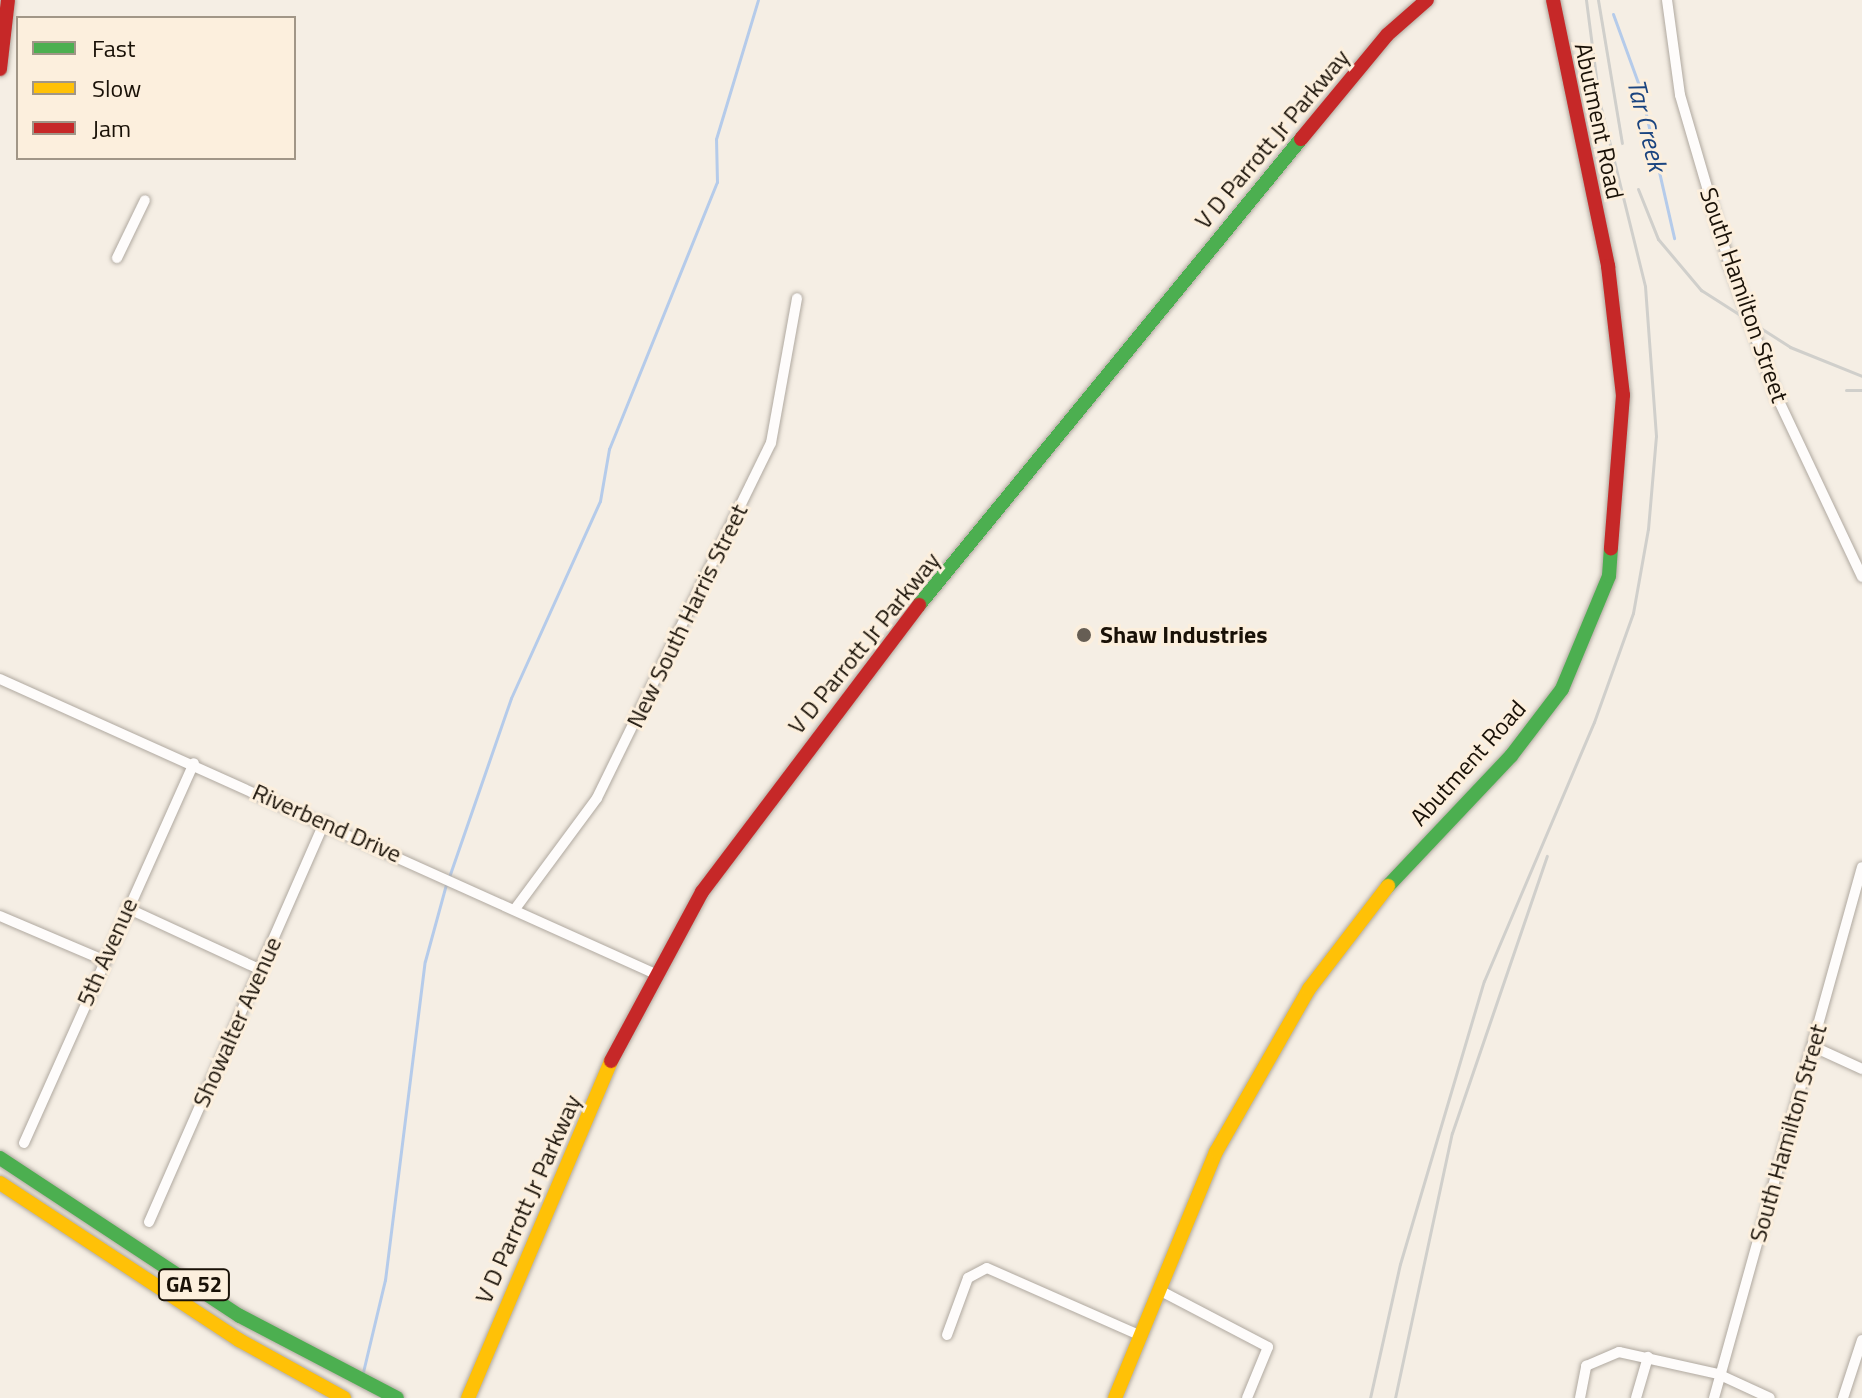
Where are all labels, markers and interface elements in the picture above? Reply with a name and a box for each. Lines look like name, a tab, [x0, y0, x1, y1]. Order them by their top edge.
legend	[16, 16, 296, 160]
text: Fast	[92, 30, 135, 66]
street label: Abutment Road	[1568, 40, 1630, 202]
street label: V D Parrott Jr Parkway	[1189, 43, 1355, 235]
text: Slow	[92, 70, 141, 106]
water label: Tar Creek	[1621, 76, 1673, 174]
text: Jam	[92, 110, 131, 146]
street label: South Hamilton Street	[1694, 184, 1794, 406]
street label: New South Harris Street	[620, 500, 754, 732]
street label: V D Parrott Jr Parkway	[782, 546, 946, 740]
place label: Shaw Industries	[1100, 621, 1268, 649]
marker: Shaw Industries	[1075, 626, 1093, 644]
street label: Abutment Road	[1404, 694, 1532, 832]
street label: Riverbend Drive	[248, 777, 406, 869]
street label: 5th Avenue	[70, 894, 144, 1010]
street label: Showalter Avenue	[187, 932, 287, 1112]
street label: South Hamilton Street	[1743, 1021, 1833, 1245]
street label: V D Parrott Jr Parkway	[469, 1090, 587, 1308]
road number: GA 52	[156, 1267, 232, 1303]

